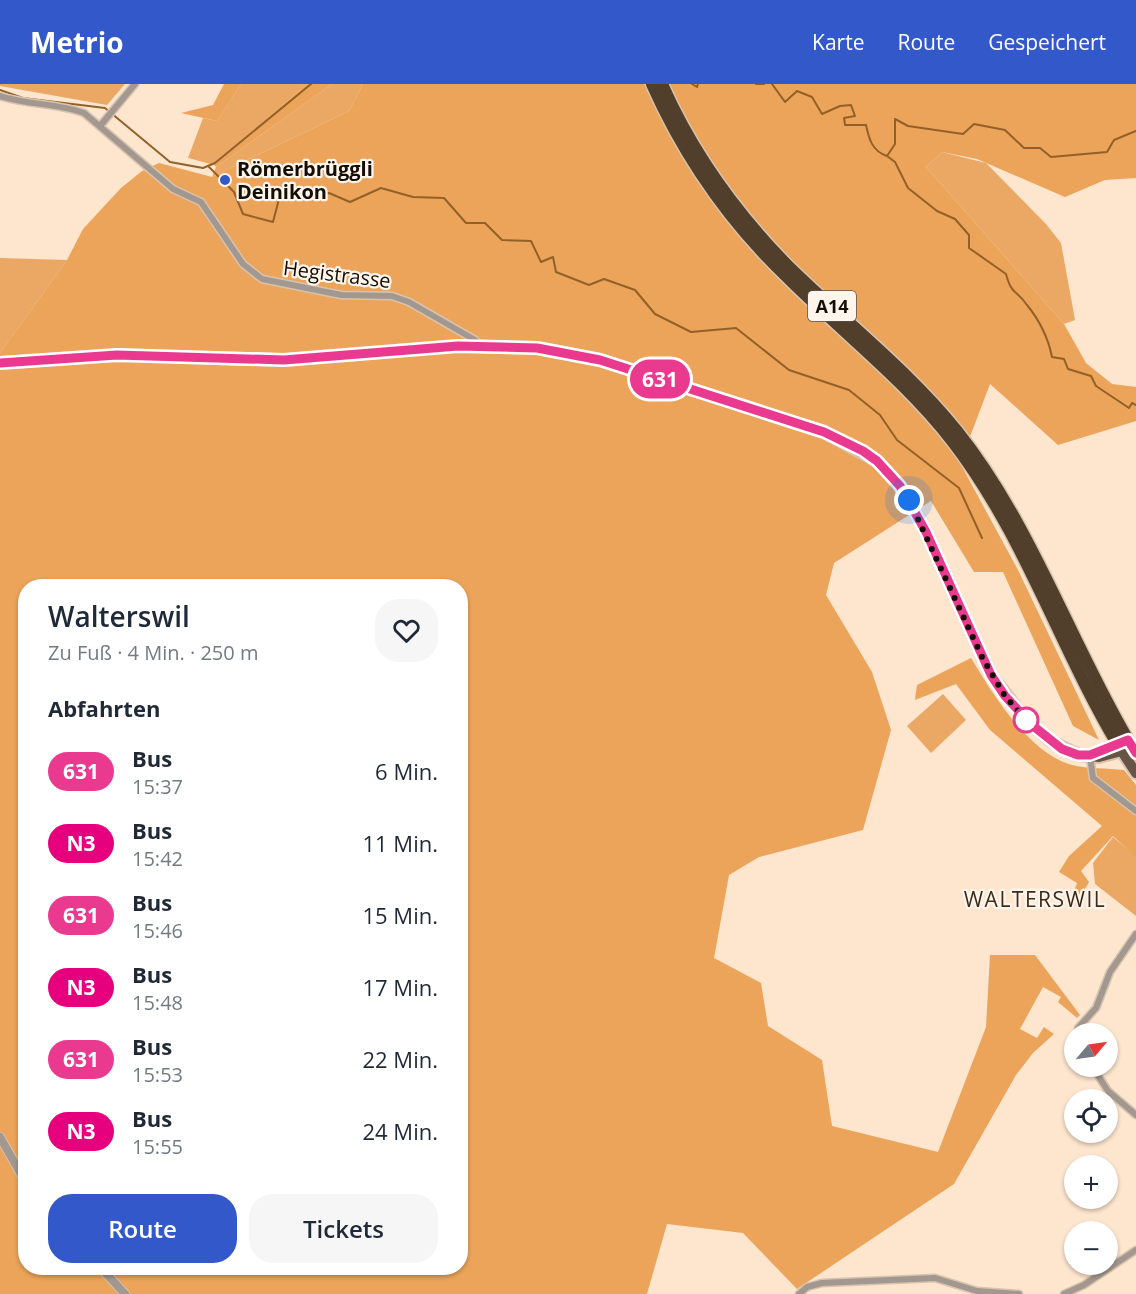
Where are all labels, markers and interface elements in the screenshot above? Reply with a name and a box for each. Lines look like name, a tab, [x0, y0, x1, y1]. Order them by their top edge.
text: Metrio	[30, 23, 124, 61]
text: Karte	[812, 28, 864, 56]
text: Route	[897, 28, 955, 56]
text: Gespeichert	[988, 28, 1106, 56]
place label: Römerbrüggli Deinikon	[237, 155, 373, 205]
marker: Römerbrüggli Deinikon	[218, 173, 232, 187]
street label: Hegistrasse	[282, 254, 392, 294]
road number: A14	[808, 291, 856, 321]
line badge: 631	[626, 360, 694, 398]
text: 631	[642, 365, 678, 393]
your location	[894, 485, 924, 515]
text: Walterswil	[48, 597, 190, 635]
button: heart	[375, 599, 438, 662]
text: Zu Fuß · 4 Min. · 250 m	[48, 639, 258, 666]
text: Abfahrten	[48, 693, 160, 723]
unlabelled marker	[1013, 707, 1039, 733]
text: Bus	[132, 743, 172, 773]
text: 6 Min.	[375, 756, 438, 786]
text: 631	[63, 757, 99, 785]
text: 15:37	[132, 773, 183, 800]
text: Bus	[132, 815, 172, 845]
text: 11 Min.	[363, 828, 438, 858]
text: N3	[66, 829, 96, 857]
text: 15:42	[132, 845, 183, 872]
district label: WALTERSWIL	[964, 885, 1106, 913]
text: Bus	[132, 887, 172, 917]
text: 15 Min.	[363, 900, 438, 930]
text: 631	[63, 901, 99, 929]
text: 15:46	[132, 917, 183, 944]
text: Bus	[132, 959, 172, 989]
text: 17 Min.	[363, 972, 438, 1002]
text: N3	[66, 973, 96, 1001]
text: 15:48	[132, 989, 183, 1016]
north arrow	[1064, 1023, 1118, 1077]
map controls	[1064, 1023, 1118, 1275]
text: Bus	[132, 1031, 172, 1061]
text: 22 Min.	[363, 1044, 438, 1074]
text: 631	[63, 1045, 99, 1073]
text: 15:53	[132, 1061, 183, 1088]
button: locate	[1064, 1089, 1118, 1143]
text: Bus	[132, 1103, 172, 1133]
text: 24 Min.	[363, 1116, 438, 1146]
text: N3	[66, 1117, 96, 1145]
text: 15:55	[132, 1133, 183, 1160]
button: +	[1064, 1155, 1118, 1209]
button: Route	[48, 1194, 237, 1263]
button: Tickets	[249, 1194, 438, 1263]
button: −	[1064, 1221, 1118, 1275]

